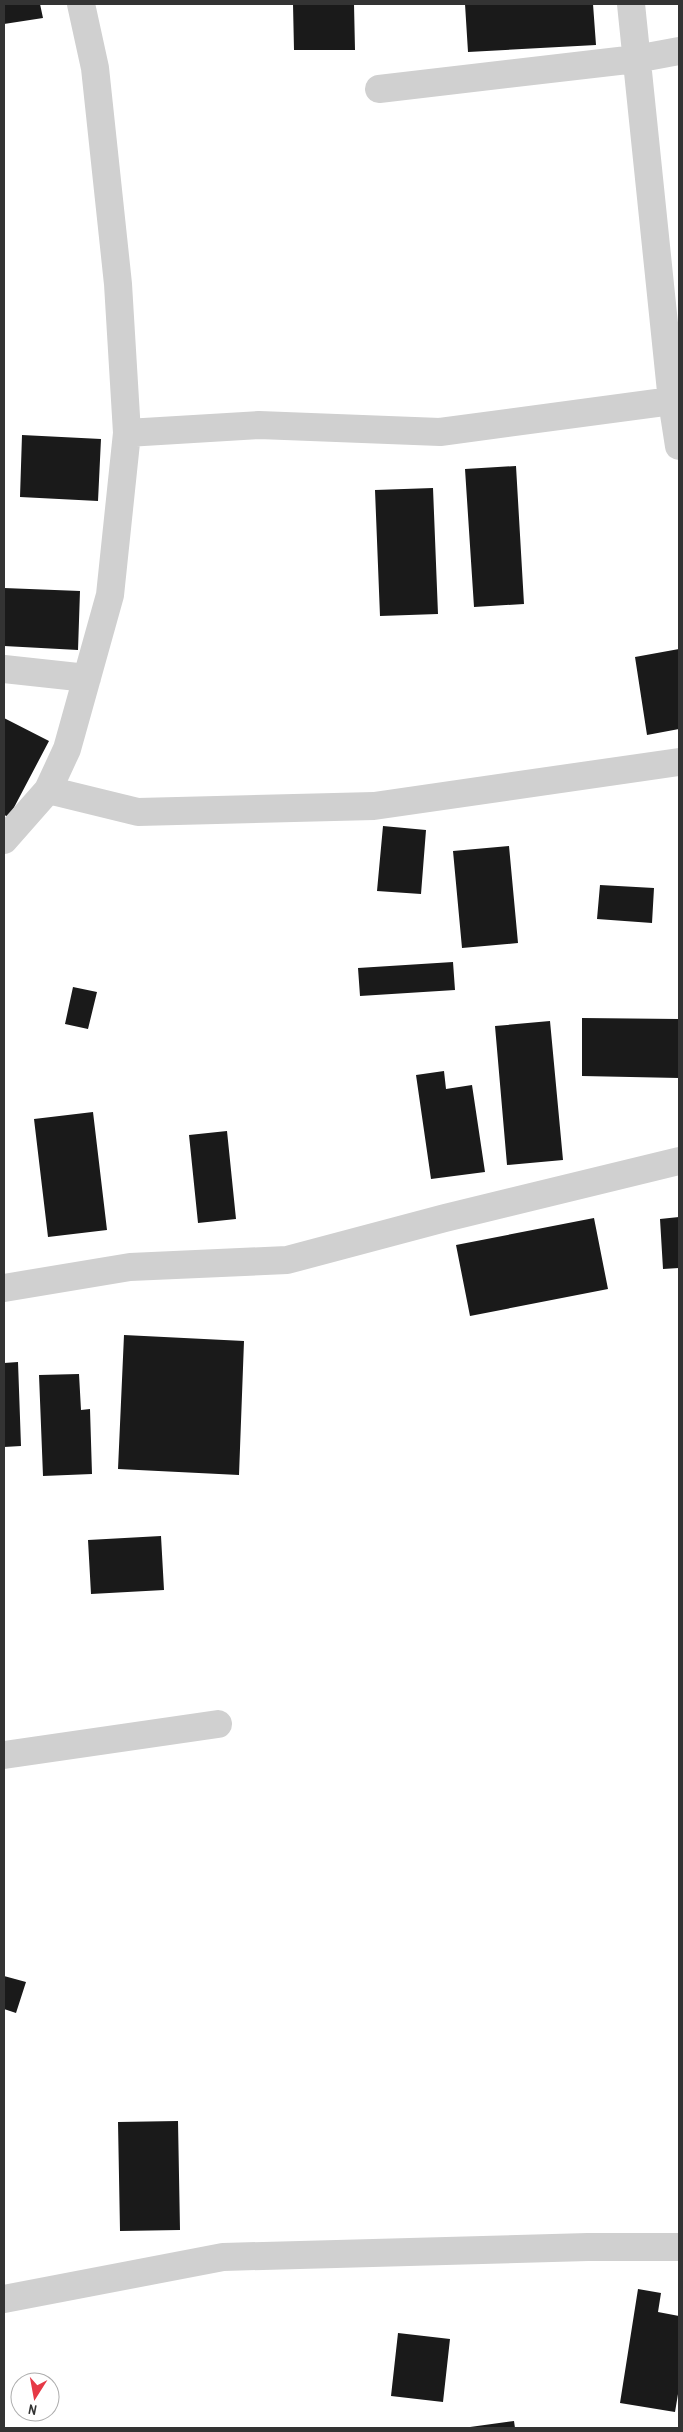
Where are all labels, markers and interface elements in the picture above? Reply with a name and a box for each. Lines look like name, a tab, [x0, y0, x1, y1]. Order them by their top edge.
north arrow	[10, 2372, 60, 2422]
text: N	[27, 2400, 38, 2419]

